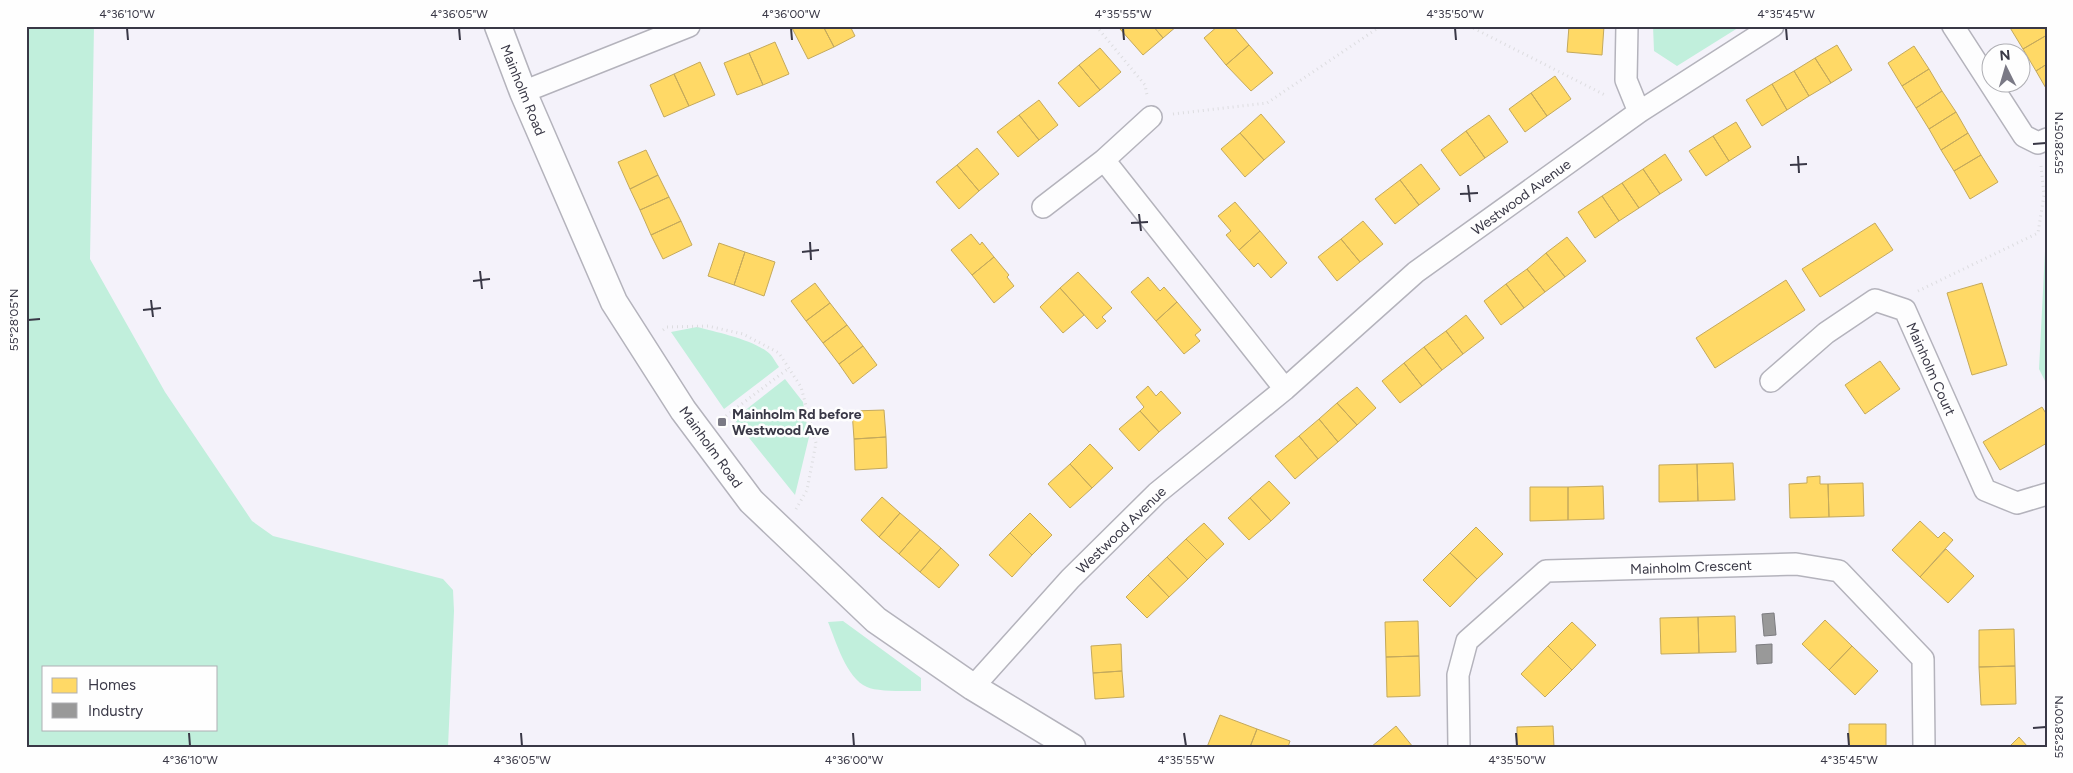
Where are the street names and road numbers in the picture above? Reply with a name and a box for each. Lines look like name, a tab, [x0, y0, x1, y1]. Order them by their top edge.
street label: Mainholm Road	[497, 42, 549, 138]
street label: Westwood Avenue	[1468, 156, 1574, 239]
street label: Mainholm Court	[1902, 320, 1959, 419]
street label: Mainholm Road	[675, 403, 746, 491]
street label: Westwood Avenue	[1073, 483, 1170, 578]
street label: Mainholm Crescent	[1630, 557, 1752, 578]

